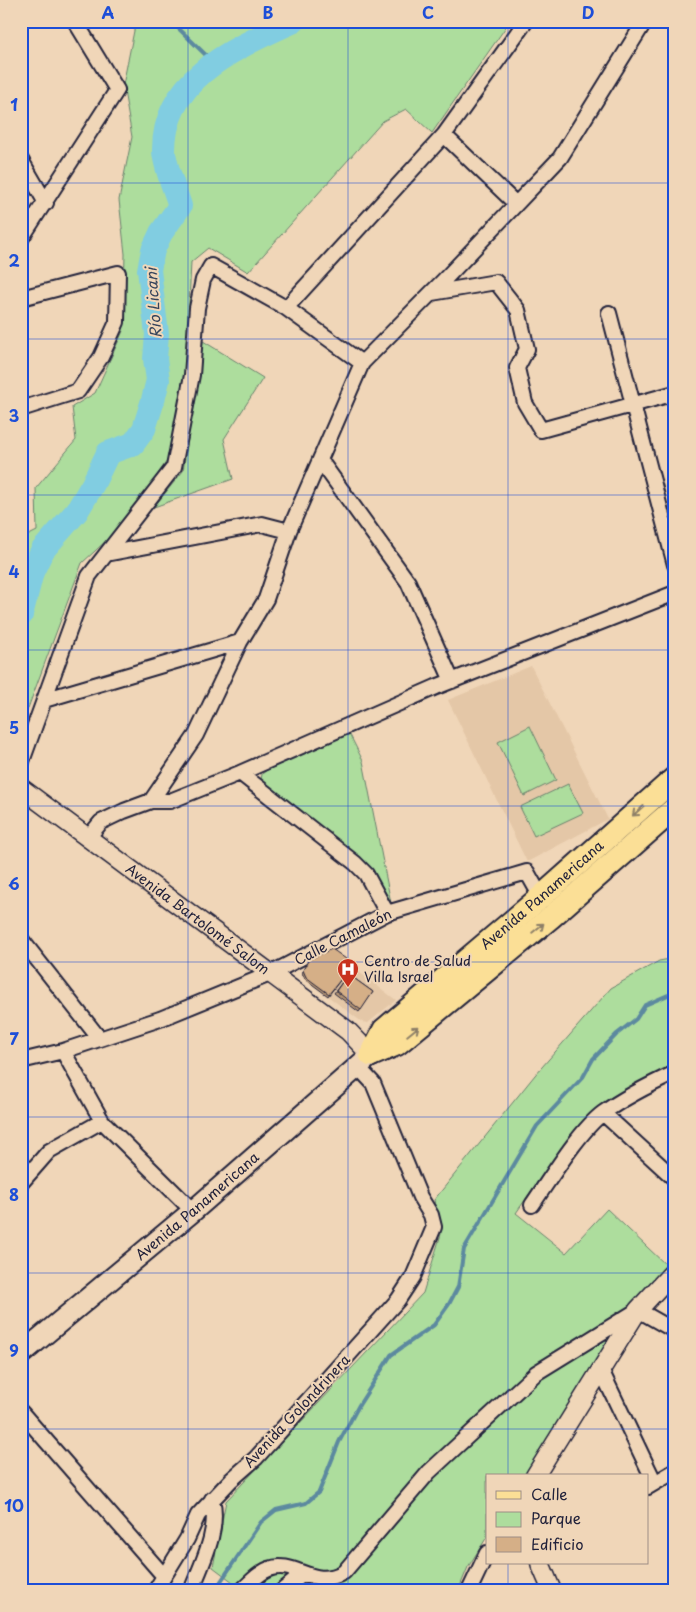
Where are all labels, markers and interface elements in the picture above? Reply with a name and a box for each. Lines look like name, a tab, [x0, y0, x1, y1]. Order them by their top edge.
text: A	[102, 0, 115, 24]
text: B	[263, 0, 274, 24]
text: C	[422, 0, 434, 24]
text: D	[582, 0, 594, 24]
text: 1	[10, 92, 18, 116]
text: 2	[8, 248, 20, 272]
water label: Río Licani	[138, 264, 166, 339]
text: 3	[9, 403, 19, 427]
text: 4	[9, 559, 20, 583]
text: 5	[9, 715, 19, 739]
one-way arrow	[632, 805, 645, 817]
street label: Avenida Panamericana	[476, 835, 608, 954]
street label: Avenida Bartolomé Salom	[121, 858, 274, 979]
text: 6	[8, 871, 20, 895]
street label: Calle Camaleón	[290, 903, 395, 970]
one-way arrow	[531, 922, 544, 933]
place label: Centro de Salud Villa Israel	[364, 950, 471, 987]
hospital icon: Centro de Salud Villa Israel	[336, 957, 360, 988]
one-way arrow	[406, 1025, 419, 1036]
text: 7	[9, 1026, 19, 1050]
street label: Avenida Panamericana	[130, 1147, 264, 1265]
text: 8	[9, 1182, 19, 1206]
text: 9	[9, 1338, 19, 1362]
street label: Avenida Golondrinera	[239, 1349, 355, 1472]
legend	[486, 1474, 648, 1564]
text: Calle	[531, 1482, 568, 1505]
text: 10	[4, 1493, 24, 1517]
text: Parque	[531, 1506, 581, 1529]
text: Edificio	[531, 1532, 584, 1555]

